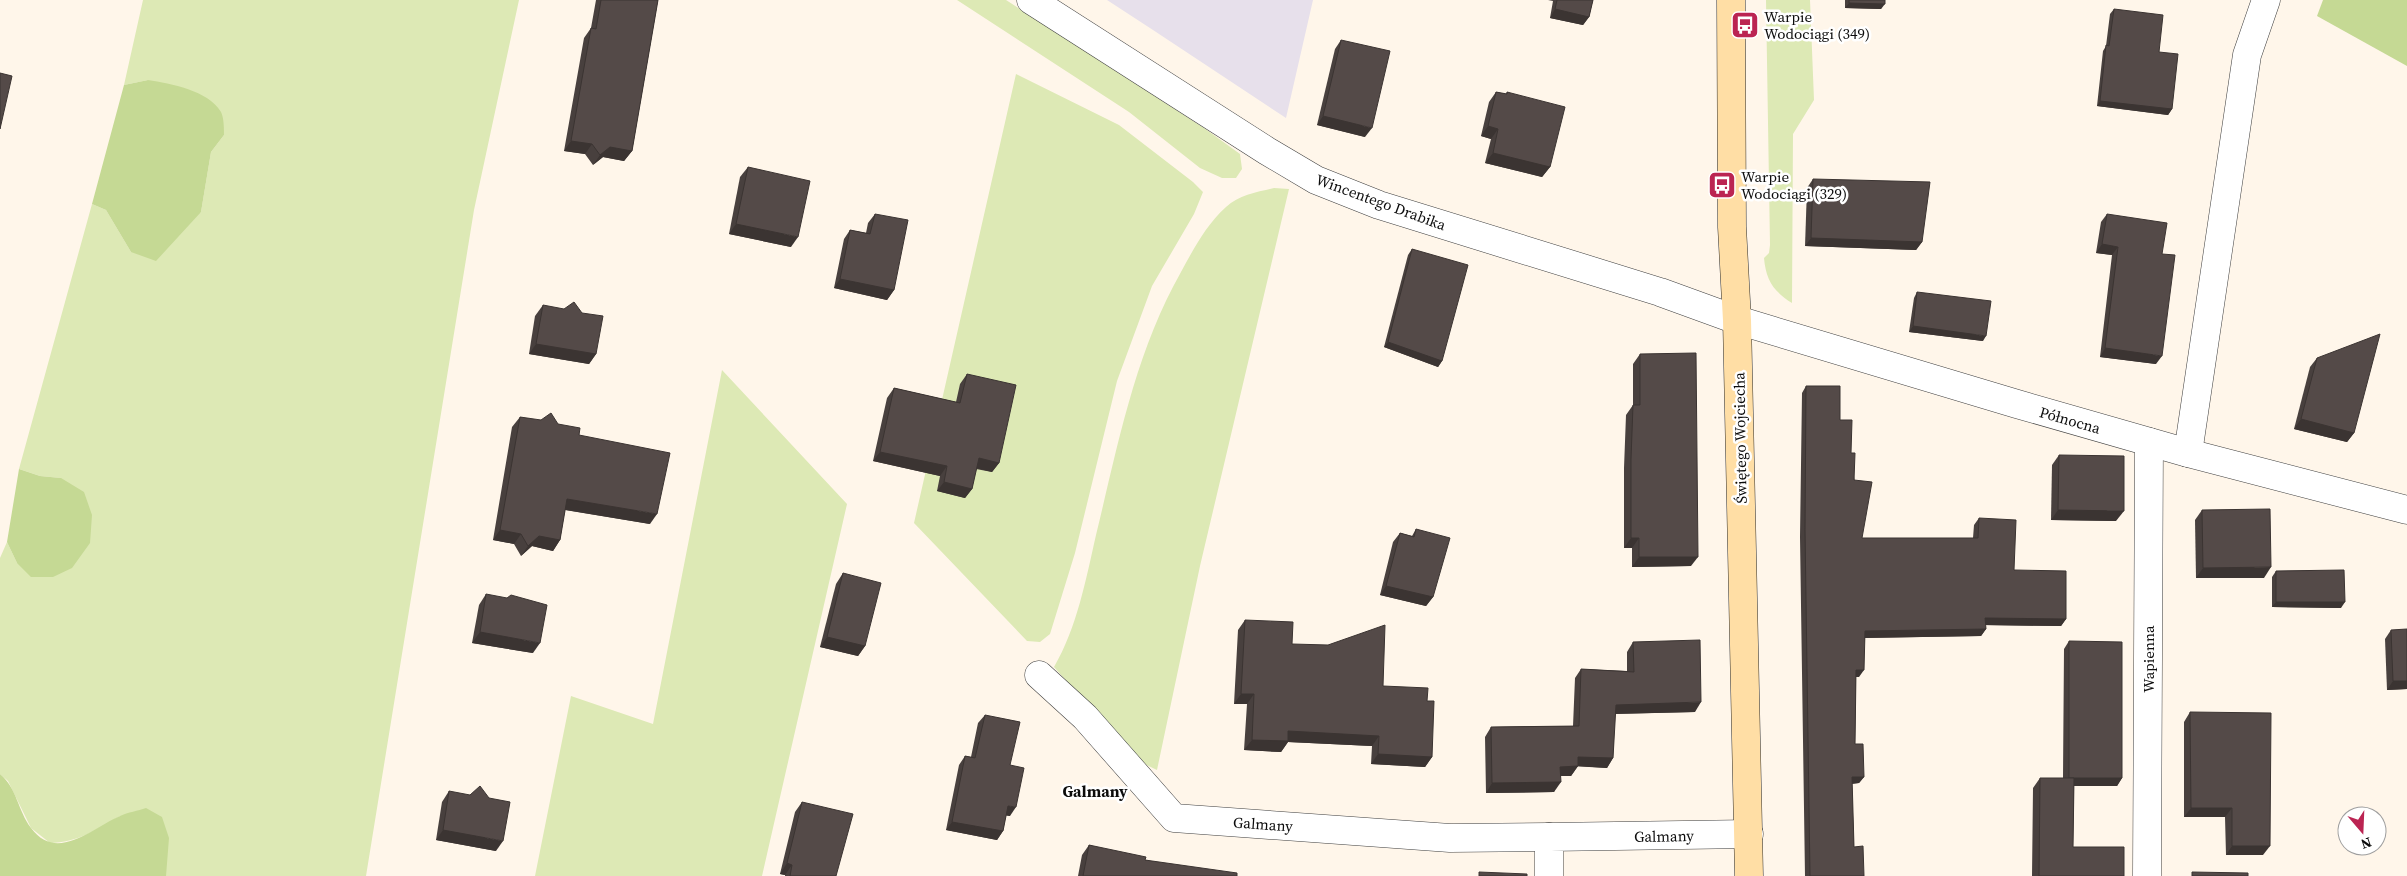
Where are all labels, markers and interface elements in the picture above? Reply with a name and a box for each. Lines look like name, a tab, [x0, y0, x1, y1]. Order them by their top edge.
place label: Warpie Wodociągi (349)	[1764, 6, 1870, 44]
bus stop icon: Warpie Wodociągi (349)	[1730, 10, 1760, 40]
place label: Warpie Wodociągi (329)	[1741, 166, 1847, 204]
street label: Wincentego Drabika	[1313, 169, 1449, 235]
bus stop icon: Warpie Wodociągi (329)	[1707, 170, 1737, 200]
street label: Świętego Wojciecha	[1728, 372, 1752, 504]
street label: Północna	[2037, 401, 2103, 439]
street label: Wapienna	[2138, 625, 2159, 693]
district label: Galmany	[1062, 780, 1128, 802]
north arrow	[2337, 806, 2387, 856]
street label: Galmany	[1232, 811, 1294, 837]
street label: Galmany	[1634, 825, 1694, 847]
text: N	[2358, 832, 2374, 854]

